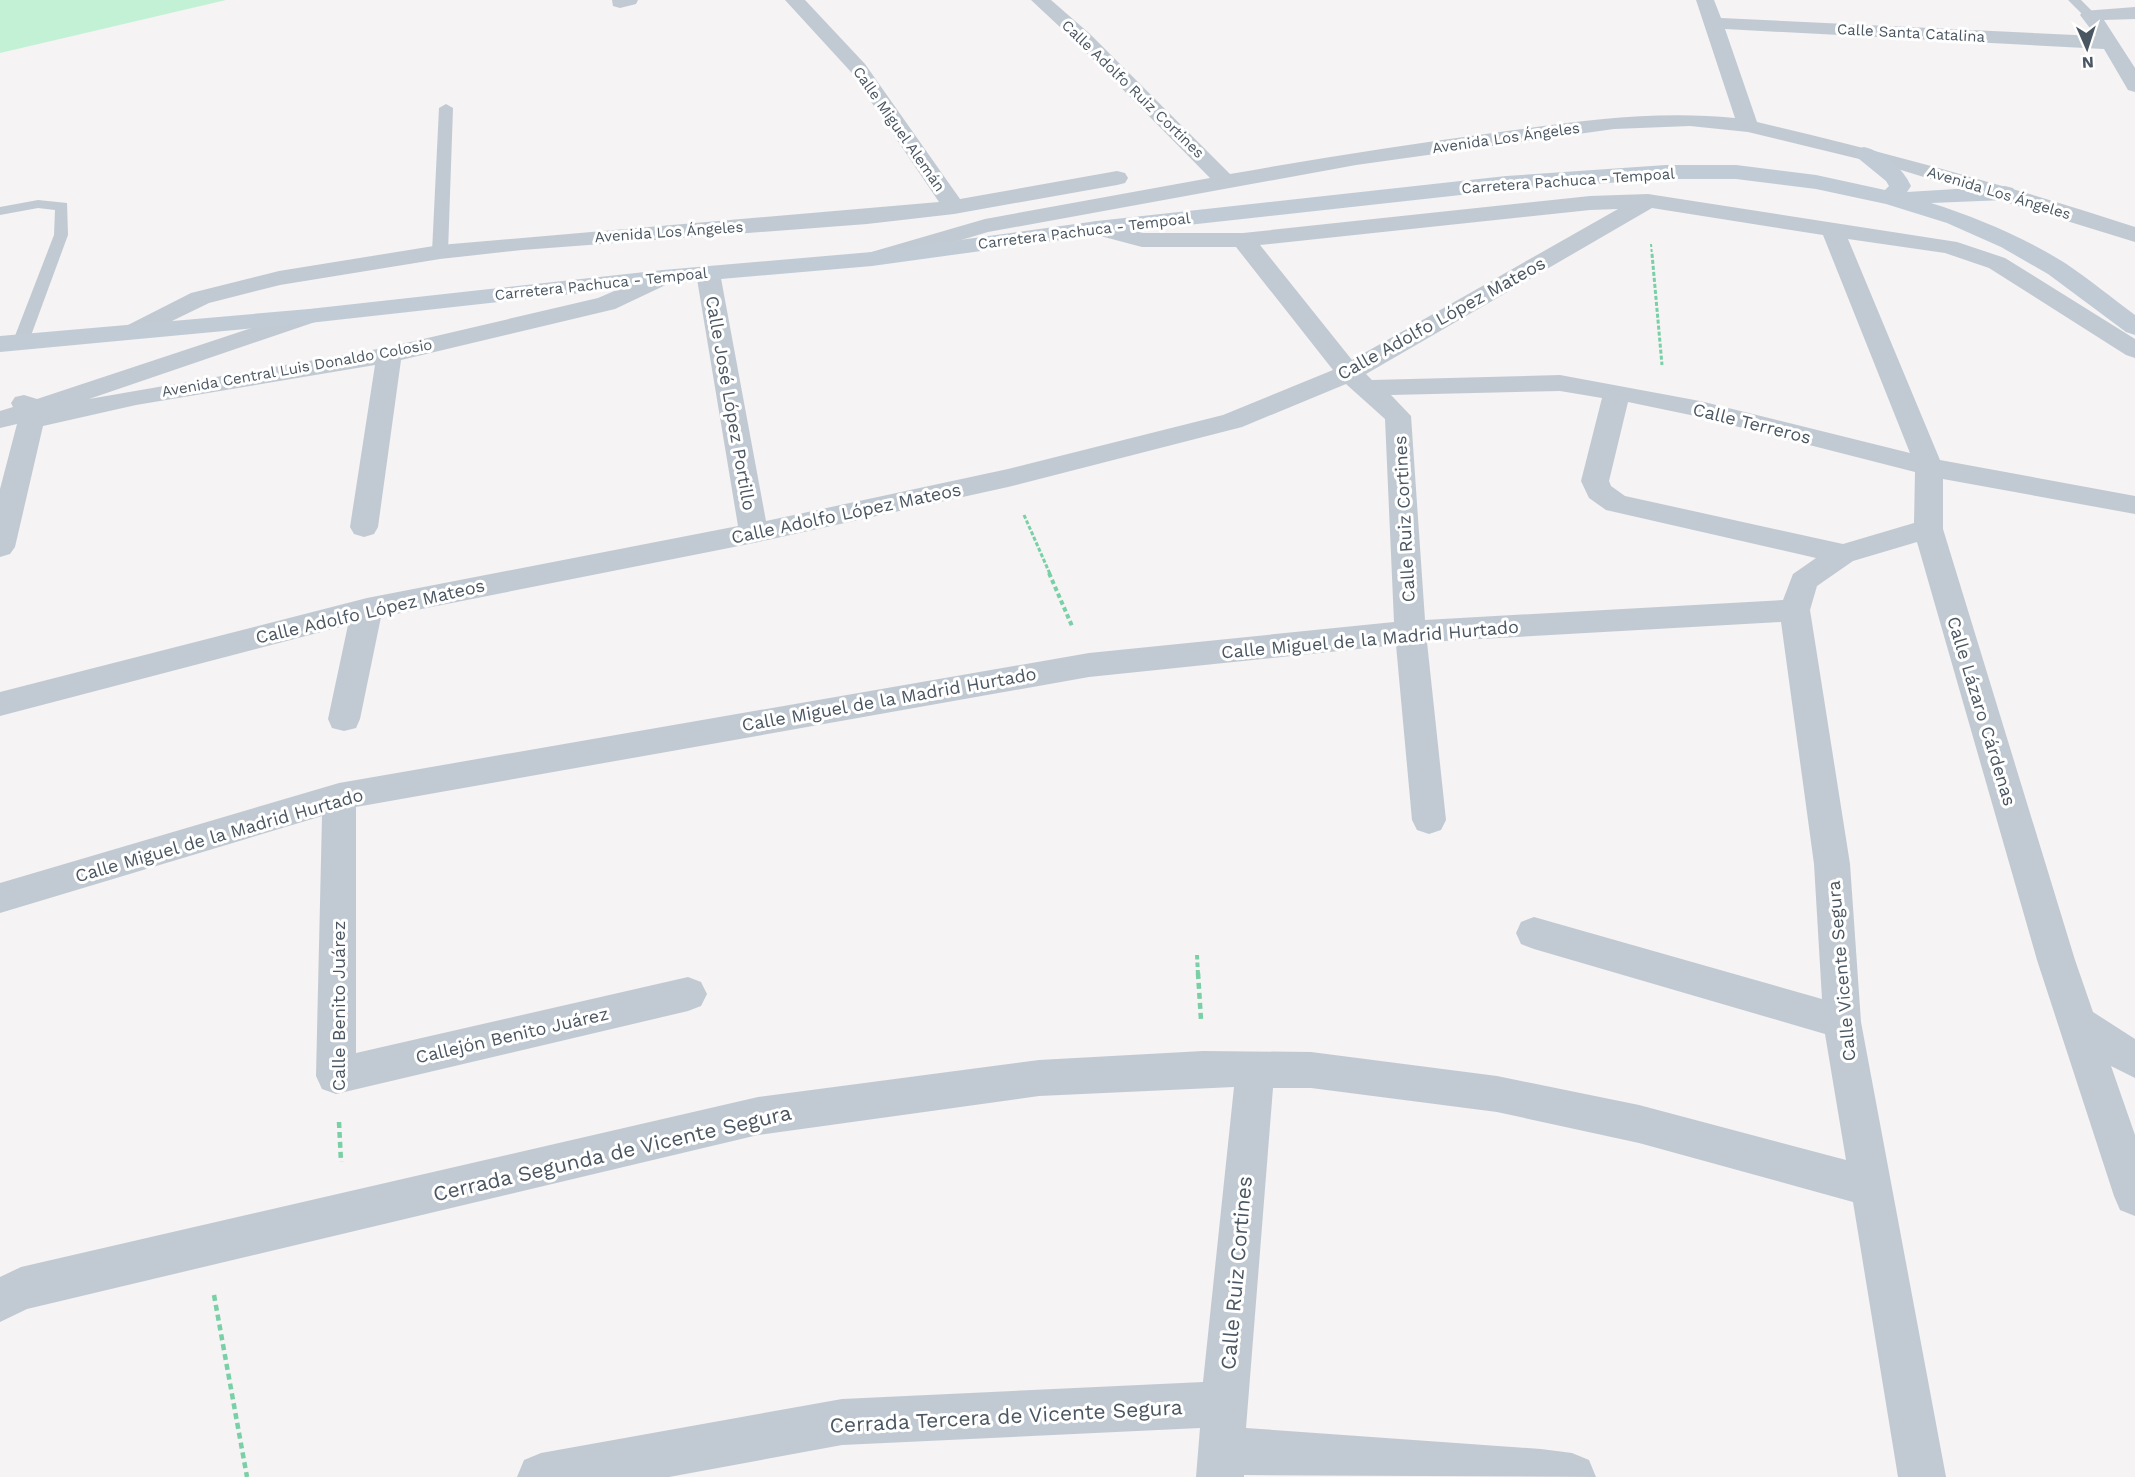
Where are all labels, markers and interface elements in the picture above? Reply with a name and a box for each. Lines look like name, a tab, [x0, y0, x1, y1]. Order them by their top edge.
street label: Calle Adolfo Ruiz Cortines	[1058, 16, 1208, 162]
north arrow	[2057, 18, 2117, 78]
street label: Calle Santa Catalina	[1837, 20, 1986, 46]
text: N	[2081, 53, 2094, 72]
street label: Calle Miguel Alemán	[849, 63, 949, 195]
street label: Avenida Los Ángeles	[1431, 119, 1581, 157]
street label: Avenida Los Ángeles	[1925, 163, 2073, 223]
street label: Carretera Pachuca - Tempoal	[1461, 165, 1676, 197]
street label: Carretera Pachuca - Tempoal	[977, 209, 1192, 253]
street label: Avenida Los Ángeles	[594, 218, 744, 246]
street label: Calle Adolfo López Mateos	[1333, 252, 1549, 384]
street label: Carretera Pachuca - Tempoal	[494, 264, 709, 304]
street label: Calle José López Portillo	[702, 294, 760, 512]
street label: Avenida Central Luis Donaldo Colosio	[160, 335, 434, 401]
street label: Calle Terreros	[1691, 398, 1813, 448]
street label: Calle Ruiz Cortines	[1389, 435, 1419, 603]
street label: Calle Adolfo López Mateos	[729, 478, 963, 548]
street label: Calle Adolfo López Mateos	[253, 574, 487, 648]
street label: Calle Lázaro Cárdenas	[1943, 614, 2021, 808]
street label: Calle Miguel de la Madrid Hurtado	[1220, 616, 1520, 662]
street label: Calle Miguel de la Madrid Hurtado	[740, 663, 1038, 735]
street label: Calle Miguel de la Madrid Hurtado	[73, 784, 365, 886]
street label: Calle Vicente Segura	[1823, 880, 1859, 1062]
street label: Calle Benito Juárez	[328, 921, 349, 1091]
street label: Callejón Benito Juárez	[414, 1003, 610, 1067]
street label: Cerrada Segunda de Vicente Segura	[430, 1100, 794, 1206]
street label: Calle Ruiz Cortines	[1215, 1175, 1257, 1371]
street label: Cerrada Tercera de Vicente Segura	[829, 1394, 1183, 1438]

